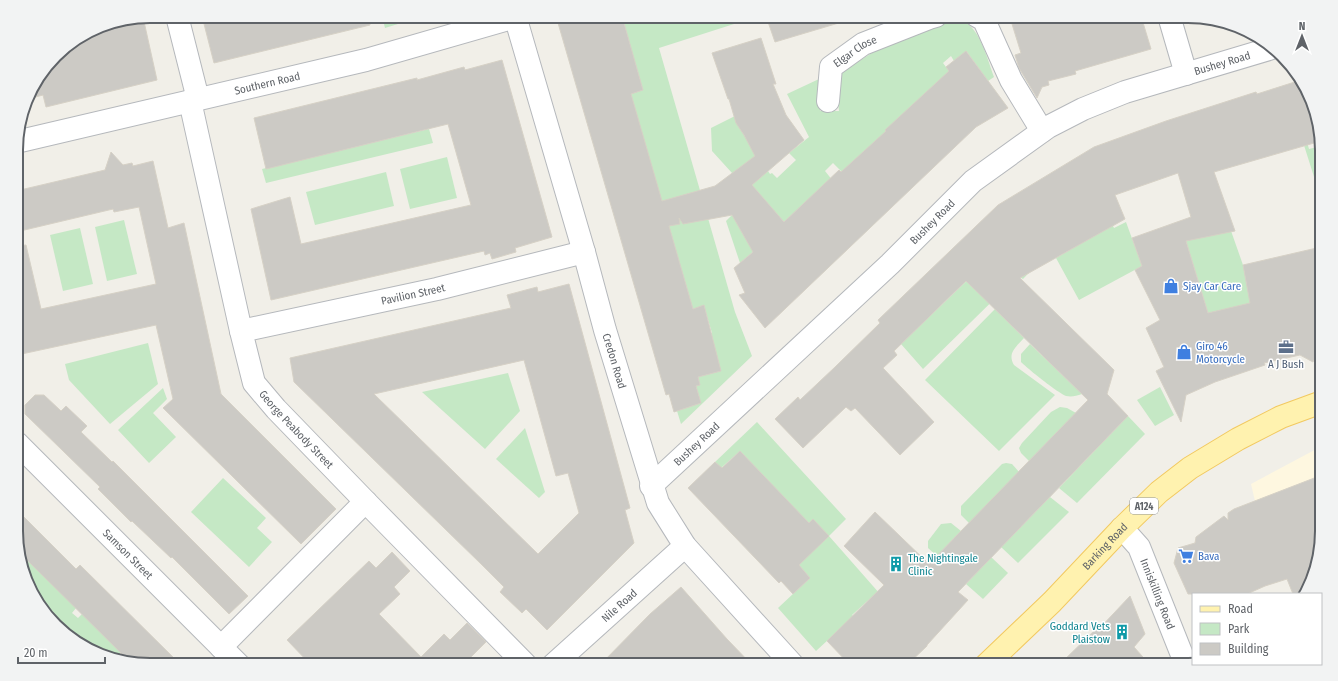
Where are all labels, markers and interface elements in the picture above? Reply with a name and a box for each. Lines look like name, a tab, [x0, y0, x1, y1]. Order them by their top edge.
north arrow	[1282, 16, 1322, 56]
text: N	[1299, 20, 1305, 33]
street label: Elgar Close	[831, 33, 879, 70]
street label: Bushey Road	[1193, 49, 1252, 78]
street label: Southern Road	[233, 70, 301, 98]
street label: Bushey Road	[908, 197, 958, 247]
shop icon: Sjay Car Care	[1162, 277, 1180, 295]
place label: Sjay Car Care	[1183, 280, 1241, 293]
street label: Pavilion Street	[380, 281, 447, 308]
street label: Credon Road	[599, 332, 629, 390]
office icon: A J Bush	[1277, 338, 1295, 356]
place label: Giro 46 Motorcycle	[1196, 340, 1245, 366]
shop icon: Giro 46 Motorcycle	[1175, 343, 1193, 361]
place label: A J Bush	[1268, 358, 1304, 371]
street label: George Peabody Street	[256, 388, 336, 472]
street label: Bushey Road	[671, 420, 722, 469]
road number: A124	[1130, 498, 1158, 514]
street label: Barking Road	[1080, 520, 1130, 573]
street label: Samson Street	[100, 527, 156, 582]
supermarket icon: Bava	[1177, 547, 1195, 565]
place label: Bava	[1198, 550, 1219, 563]
place label: The Nightingale Clinic	[908, 552, 978, 578]
building icon: The Nightingale Clinic	[887, 555, 905, 573]
street label: Inniskilling Road	[1137, 557, 1177, 631]
street label: Nile Road	[599, 586, 640, 625]
legend	[1192, 593, 1322, 665]
text: Road	[1228, 602, 1253, 616]
place label: Goddard Vets Plaistow	[1050, 620, 1110, 646]
text: Park	[1228, 622, 1250, 636]
building icon: Goddard Vets Plaistow	[1113, 623, 1131, 641]
scale bar	[18, 639, 105, 665]
text: Building	[1228, 642, 1269, 656]
text: 20 m	[24, 646, 48, 660]

